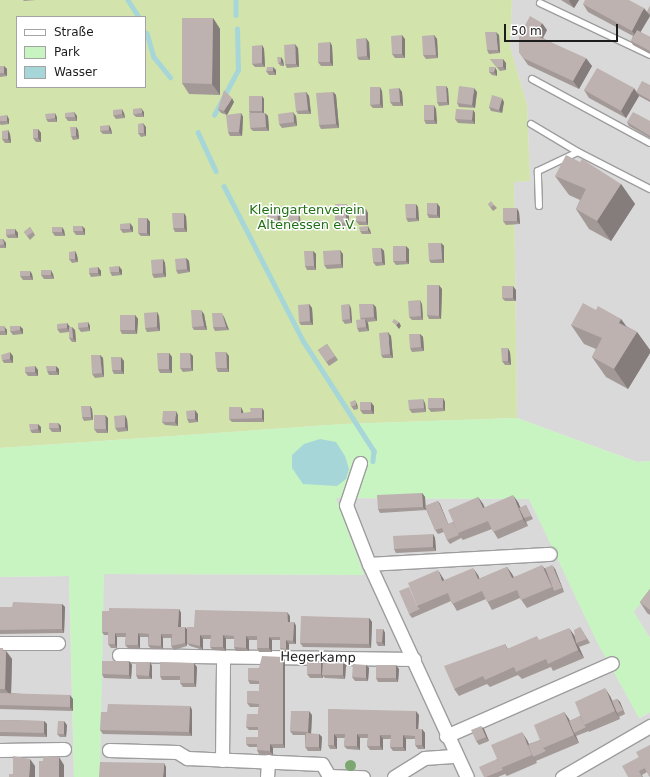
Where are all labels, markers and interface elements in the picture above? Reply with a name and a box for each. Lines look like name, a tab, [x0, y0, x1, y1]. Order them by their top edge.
legend	[16, 16, 146, 88]
scale bar	[506, 16, 620, 42]
text: 50 m	[511, 24, 542, 38]
text: Straße	[54, 25, 94, 39]
text: Park	[54, 45, 80, 59]
text: Wasser	[54, 65, 97, 79]
park label: Kleingartenverein Altenessen e.V.	[249, 203, 365, 234]
street label: Hegerkamp	[280, 650, 356, 666]

